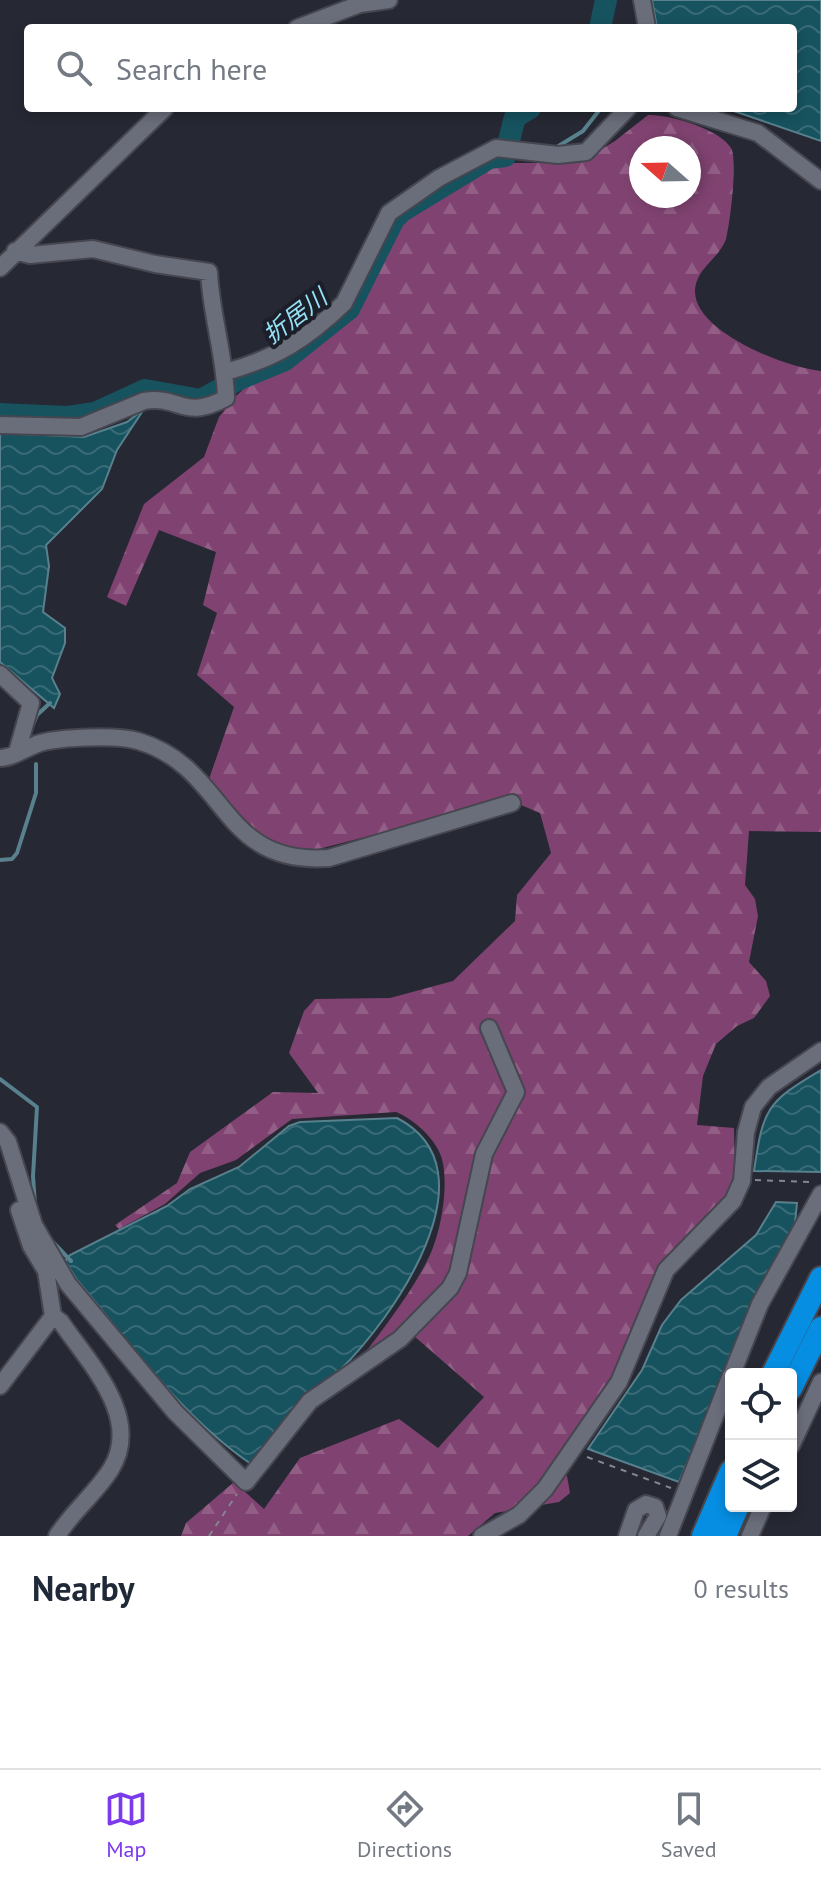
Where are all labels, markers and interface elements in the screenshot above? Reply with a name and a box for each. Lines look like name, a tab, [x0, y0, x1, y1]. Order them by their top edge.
search box	[24, 24, 797, 112]
icon: search	[52, 46, 96, 90]
text: Search here	[116, 49, 267, 88]
north arrow	[629, 136, 701, 208]
water label: 折居川	[257, 280, 335, 350]
map controls	[725, 1368, 797, 1512]
button: locate	[725, 1368, 797, 1440]
button: layers	[725, 1440, 797, 1512]
text: Nearby	[32, 1566, 134, 1610]
text: 0 results	[694, 1572, 789, 1605]
tab: Map	[104, 1787, 148, 1863]
tab: Directions	[357, 1787, 452, 1863]
tab: Saved	[661, 1787, 717, 1863]

